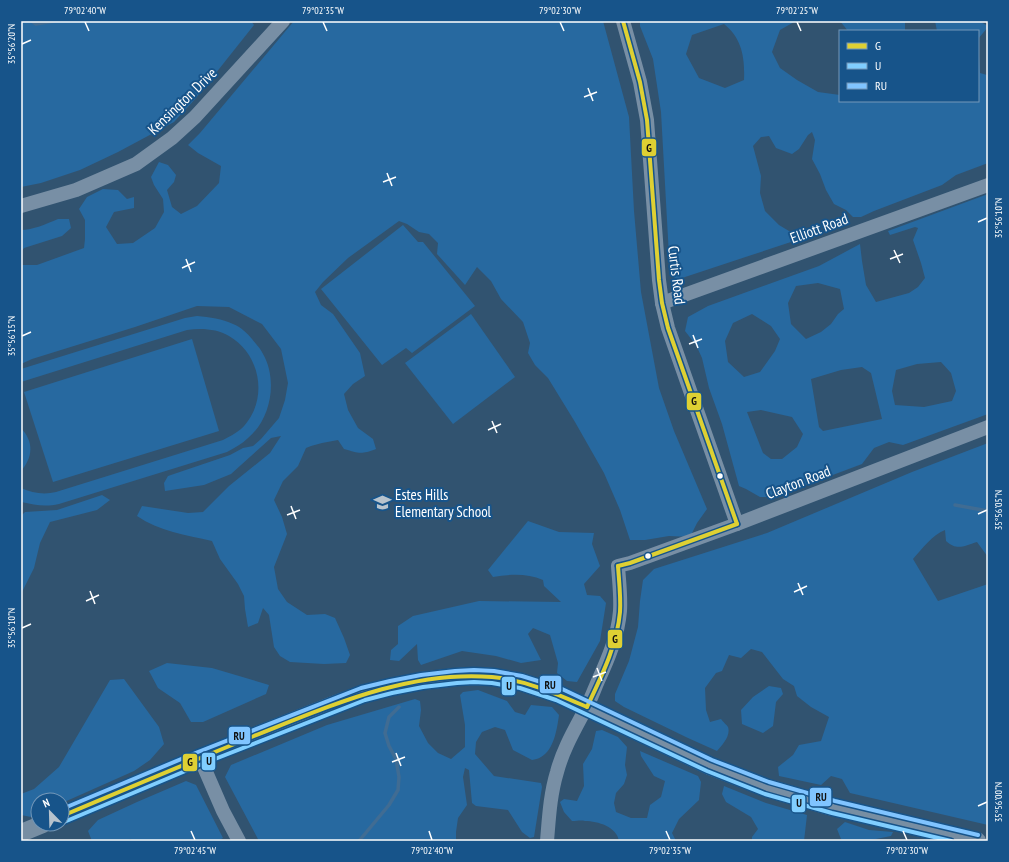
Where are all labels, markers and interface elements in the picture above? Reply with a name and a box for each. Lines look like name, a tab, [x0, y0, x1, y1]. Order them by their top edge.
text: 79°02'40"W	[64, 4, 106, 17]
text: 79°02'35"W	[302, 4, 344, 17]
text: 79°02'30"W	[539, 4, 581, 17]
text: 79°02'25"W	[776, 4, 818, 17]
text: 35°56'20"N	[5, 24, 18, 64]
legend	[839, 30, 979, 102]
text: G	[875, 38, 881, 53]
text: U	[875, 58, 881, 73]
street label: Kensington Drive	[144, 63, 220, 139]
text: RU	[875, 78, 887, 93]
line badge: G	[641, 138, 657, 157]
text: G	[646, 141, 652, 155]
text: 35°56'10"N	[992, 198, 1005, 238]
street label: Elliott Road	[787, 209, 851, 247]
street label: Curtis Road	[664, 245, 690, 305]
text: 35°56'15"N	[5, 316, 18, 356]
line badge: G	[686, 392, 702, 411]
text: G	[691, 394, 697, 408]
street label: Clayton Road	[763, 461, 833, 503]
unlabelled marker	[715, 471, 725, 481]
place label: Estes Hills Elementary School	[395, 485, 492, 521]
text: 35°56'05"N	[992, 490, 1005, 530]
school or university icon: Estes Hills Elementary School	[372, 493, 392, 513]
unlabelled marker	[643, 551, 653, 561]
text: 35°56'10"N	[5, 608, 18, 648]
line badge: G	[607, 629, 623, 649]
text: G	[612, 632, 618, 646]
line badge: RU	[539, 675, 562, 694]
line badge: U	[501, 676, 516, 696]
text: RU	[544, 678, 556, 692]
text: U	[506, 679, 512, 693]
line badge: RU	[228, 726, 251, 745]
text: RU	[233, 729, 245, 743]
line badge: U	[201, 752, 216, 771]
line badge: G	[182, 753, 198, 772]
text: U	[206, 754, 212, 768]
text: G	[187, 755, 193, 769]
text: 35°56'00"N	[992, 782, 1005, 822]
line badge: RU	[809, 787, 832, 807]
text: RU	[815, 790, 827, 804]
north arrow	[30, 792, 70, 832]
line badge: U	[791, 794, 806, 813]
text: N	[41, 795, 52, 810]
text: U	[796, 796, 802, 810]
text: 79°02'45"W	[174, 844, 216, 857]
text: 79°02'40"W	[411, 844, 453, 857]
text: 79°02'35"W	[649, 844, 691, 857]
text: 79°02'30"W	[886, 844, 928, 857]

